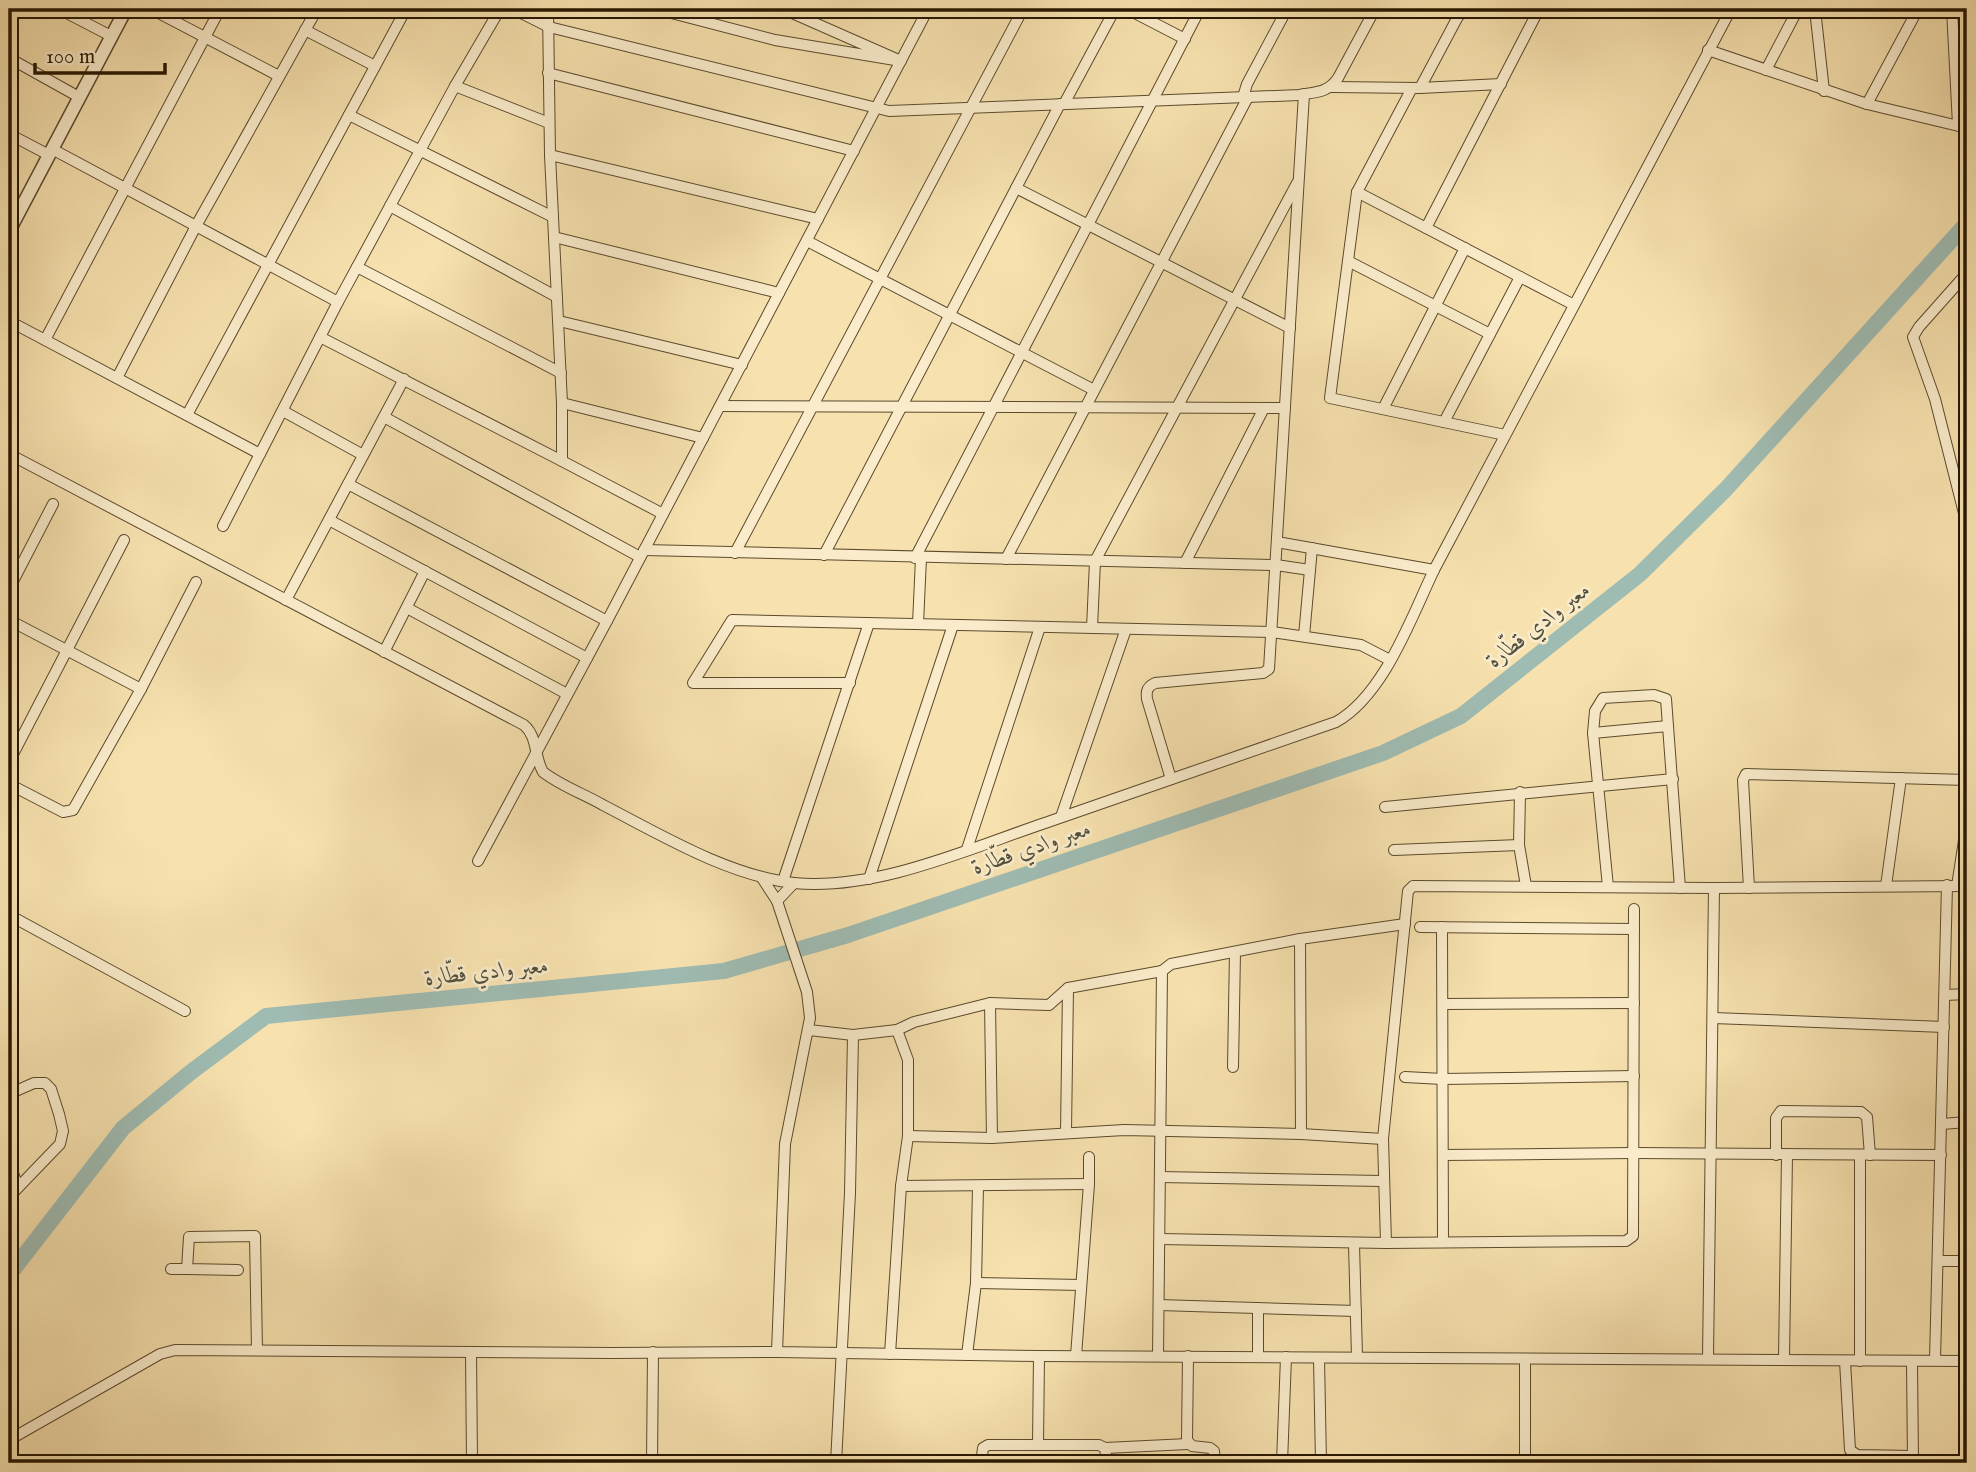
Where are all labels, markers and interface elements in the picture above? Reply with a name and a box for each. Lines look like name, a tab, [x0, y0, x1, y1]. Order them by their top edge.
scale bar	[35, 32, 164, 76]
text: 100 m	[46, 44, 95, 71]
water label: معبر وادي قطّارة	[1479, 574, 1599, 678]
water label: معبر وادي قطّارة	[967, 812, 1096, 885]
water label: معبر وادي قطّارة	[423, 949, 551, 996]

